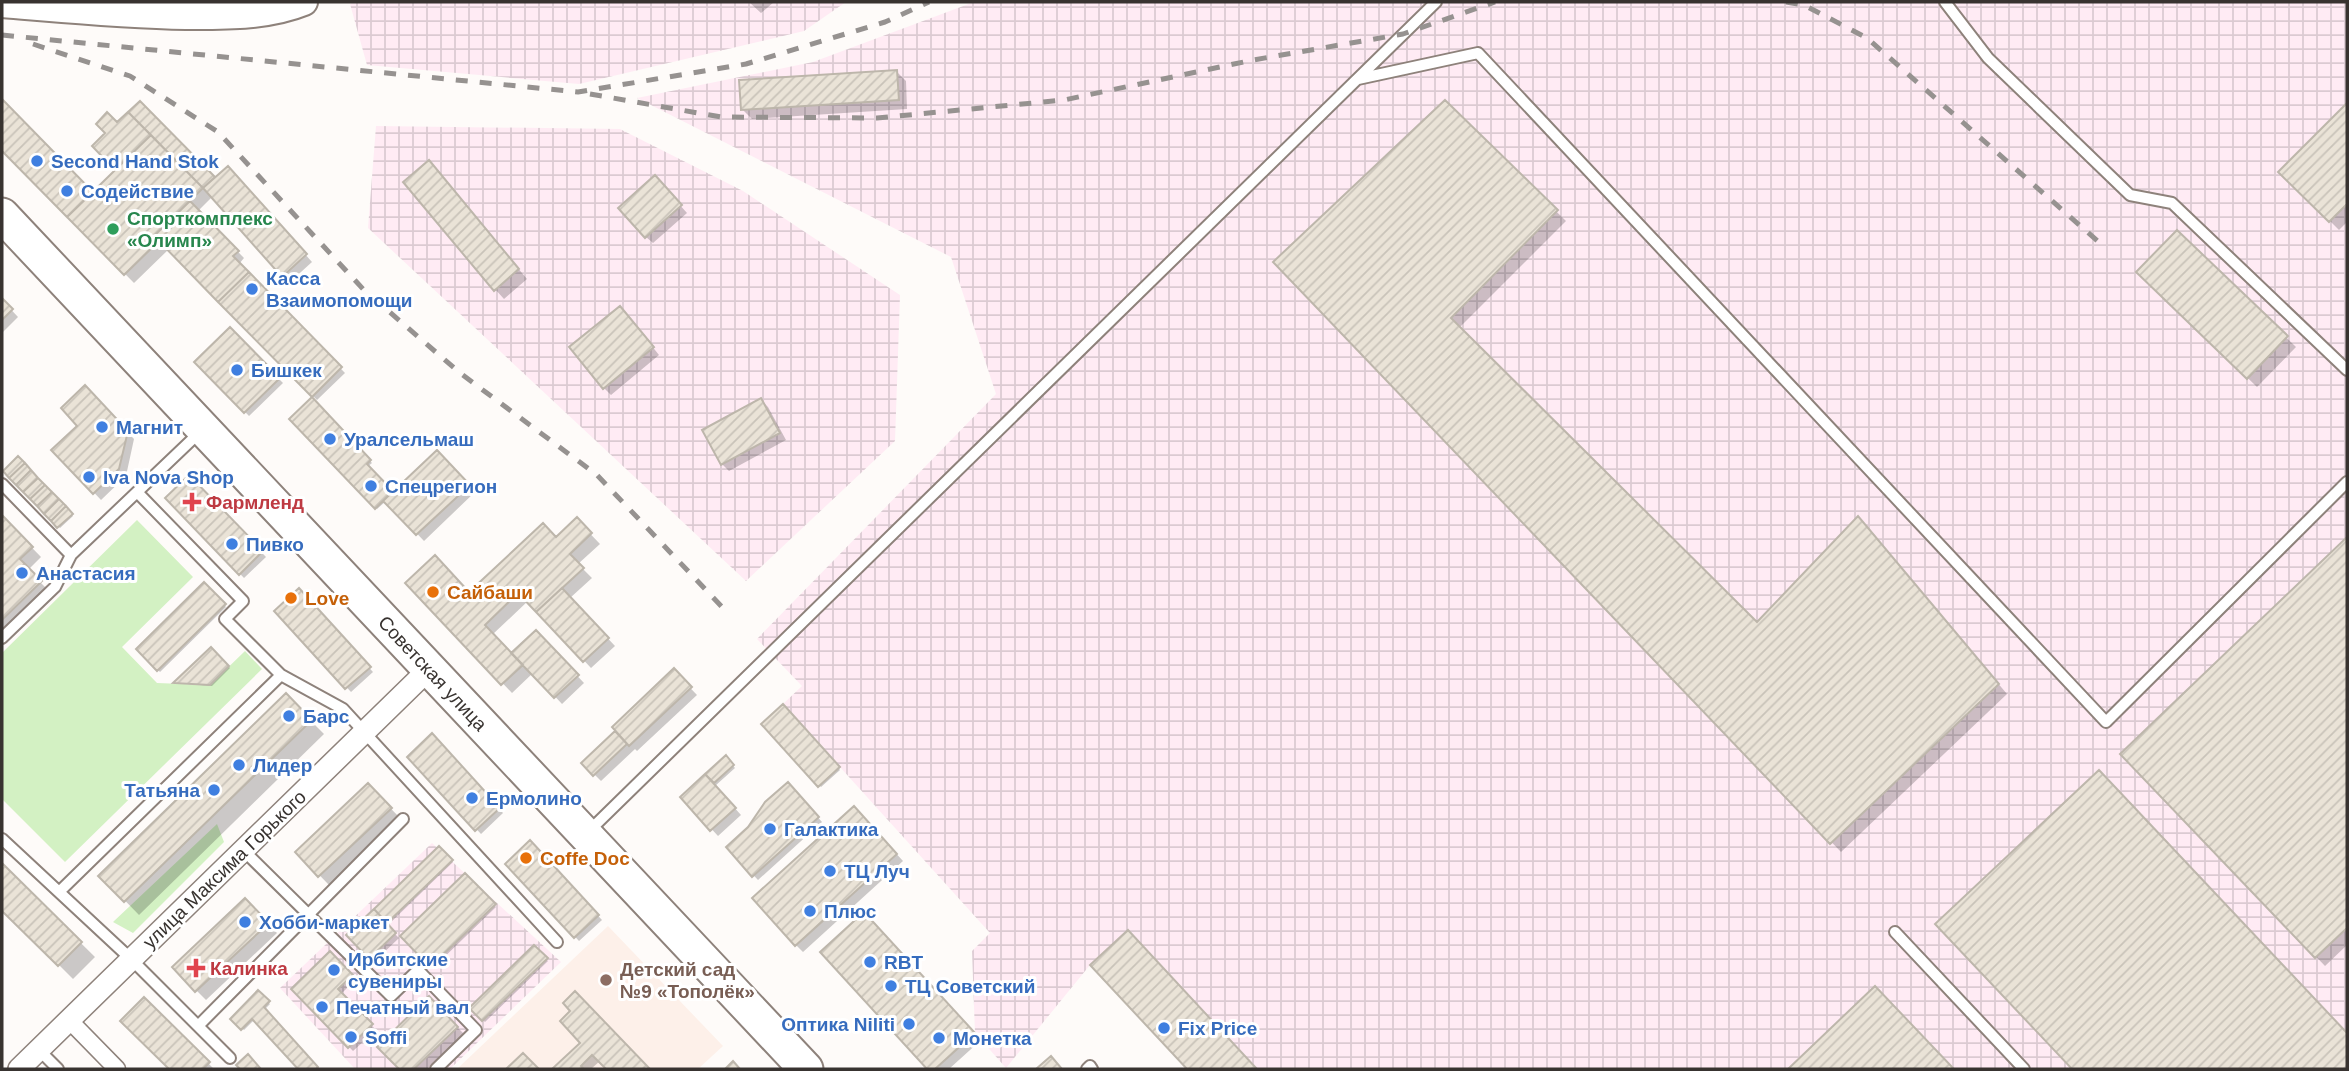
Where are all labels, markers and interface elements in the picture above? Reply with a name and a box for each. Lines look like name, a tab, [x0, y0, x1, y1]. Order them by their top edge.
place label: Second Hand Stok	[51, 151, 219, 172]
marker: Second Hand Stok	[29, 153, 45, 169]
place label: Содействие	[81, 181, 194, 202]
marker: Содействие	[59, 183, 75, 199]
place label: Спорткомплекс «Олимп»	[127, 208, 273, 251]
marker: Спорткомплекс «Олимп»	[105, 221, 121, 237]
place label: Касса Взаимопомощи	[266, 268, 413, 311]
marker: Касса Взаимопомощи	[244, 281, 260, 297]
place label: Бишкек	[251, 360, 322, 381]
marker: Бишкек	[229, 362, 245, 378]
place label: Магнит	[116, 417, 183, 438]
marker: Магнит	[94, 419, 110, 435]
place label: Уралсельмаш	[344, 429, 474, 450]
marker: Уралсельмаш	[322, 431, 338, 447]
place label: Iva Nova Shop	[103, 467, 234, 488]
marker: Iva Nova Shop	[81, 469, 97, 485]
place label: Спецрегион	[385, 476, 497, 497]
marker: Спецрегион	[363, 478, 379, 494]
place label: Фармленд	[206, 492, 304, 513]
marker: Фармленд	[184, 494, 200, 510]
place label: Пивко	[246, 534, 304, 555]
marker: Пивко	[224, 536, 240, 552]
place label: Анастасия	[36, 563, 136, 584]
marker: Анастасия	[14, 565, 30, 581]
place label: Сайбаши	[447, 582, 533, 603]
marker: Сайбаши	[425, 584, 441, 600]
place label: Love	[305, 588, 349, 609]
marker: Love	[283, 590, 299, 606]
street label: Советская улица	[374, 612, 491, 735]
place label: Барс	[303, 706, 350, 727]
marker: Барс	[281, 708, 297, 724]
place label: Лидер	[253, 755, 312, 776]
marker: Лидер	[231, 757, 247, 773]
place label: Татьяна	[124, 780, 200, 801]
marker: Татьяна	[206, 782, 222, 798]
street label: улица Максима Горького	[139, 786, 310, 953]
place label: Ермолино	[486, 788, 582, 809]
marker: Ермолино	[464, 790, 480, 806]
place label: Галактика	[784, 819, 879, 840]
marker: Галактика	[762, 821, 778, 837]
place label: Coffe Doc	[540, 848, 630, 869]
marker: Coffe Doc	[518, 850, 534, 866]
place label: ТЦ Луч	[844, 861, 910, 882]
marker: ТЦ Луч	[822, 863, 838, 879]
place label: Плюс	[824, 901, 877, 922]
marker: Плюс	[802, 903, 818, 919]
place label: Хобби-маркет	[259, 912, 390, 933]
marker: Хобби-маркет	[237, 914, 253, 930]
place label: Ирбитские сувениры	[348, 949, 448, 992]
place label: RBT	[884, 952, 923, 973]
marker: RBT	[862, 954, 878, 970]
place label: Калинка	[210, 958, 288, 979]
place label: Детский сад №9 «Тополёк»	[620, 959, 755, 1002]
marker: Калинка	[188, 960, 204, 976]
marker: Ирбитские сувениры	[326, 962, 342, 978]
marker: Детский сад №9 «Тополёк»	[598, 972, 614, 988]
place label: ТЦ Советский	[905, 976, 1035, 997]
marker: ТЦ Советский	[883, 978, 899, 994]
place label: Печатный вал	[336, 997, 469, 1018]
marker: Печатный вал	[314, 999, 330, 1015]
place label: Оптика Niliti	[781, 1014, 895, 1035]
marker: Оптика Niliti	[901, 1016, 917, 1032]
place label: Fix Price	[1178, 1018, 1257, 1039]
marker: Fix Price	[1156, 1020, 1172, 1036]
place label: Soffi	[365, 1027, 407, 1048]
place label: Монетка	[953, 1028, 1032, 1049]
marker: Soffi	[343, 1029, 359, 1045]
marker: Монетка	[931, 1030, 947, 1046]

